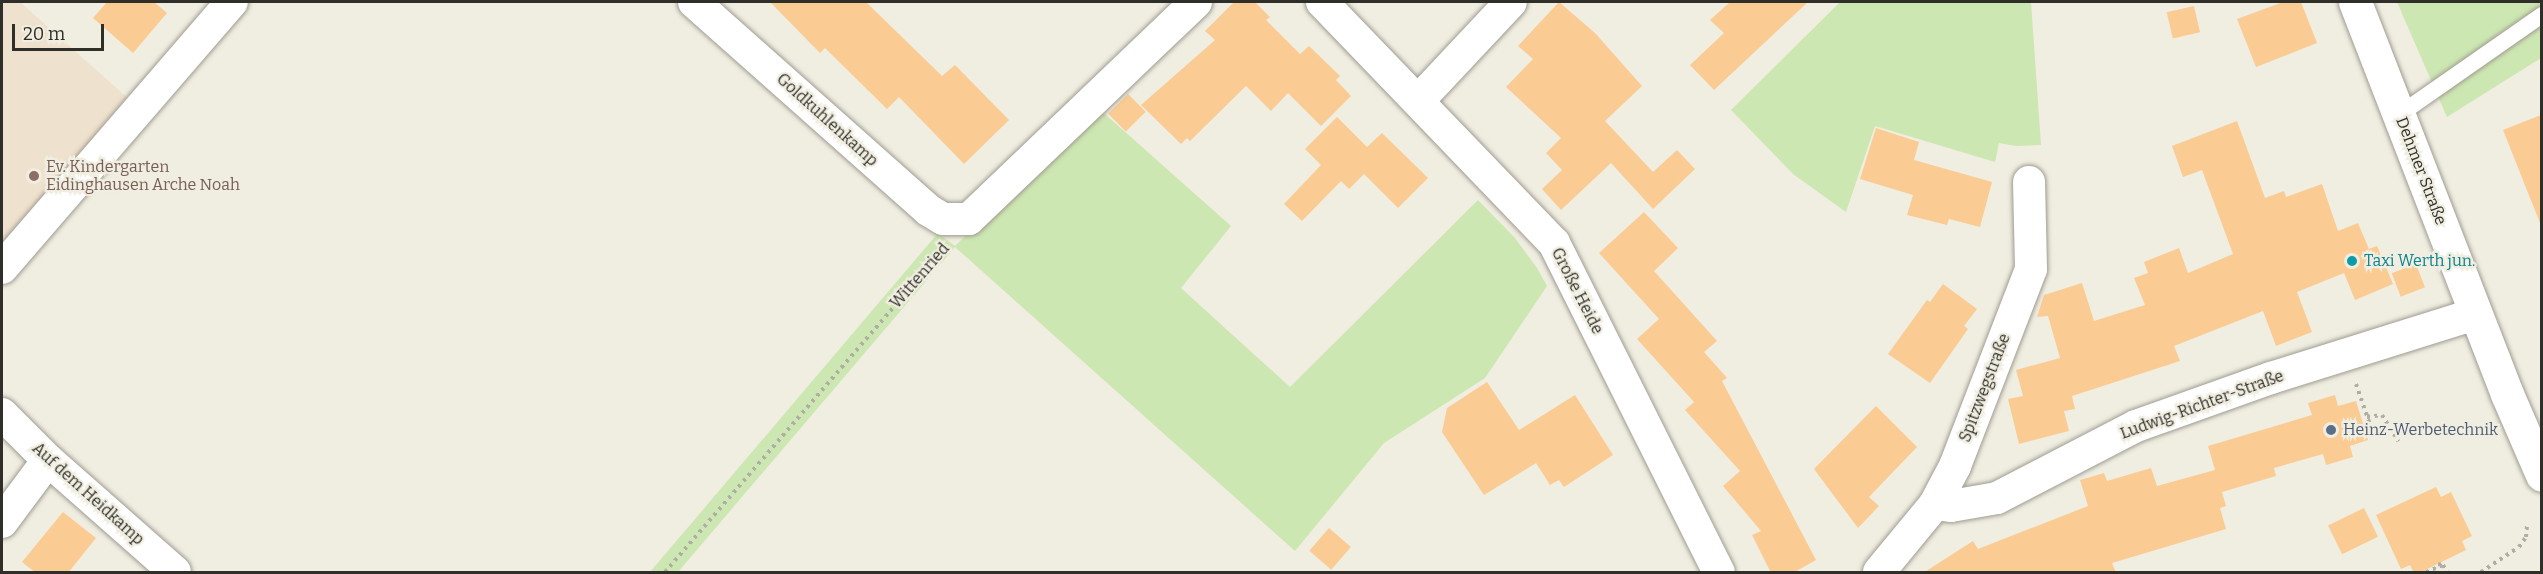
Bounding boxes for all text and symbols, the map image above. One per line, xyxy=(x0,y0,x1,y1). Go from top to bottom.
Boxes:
scale bar xyxy=(15,12,106,50)
text: 20 m xyxy=(23,23,65,45)
street label: Goldkuhlenkamp xyxy=(772,70,882,170)
street label: Dehmer Straße xyxy=(2392,114,2450,228)
place label: Ev. Kindergarten Eidinghausen Arche Noah xyxy=(46,157,240,195)
marker: Ev. Kindergarten Eidinghausen Arche Noah xyxy=(27,169,41,183)
street label: Wittenried xyxy=(886,239,954,313)
street label: Große Heide xyxy=(1547,245,1607,337)
place label: Taxi Werth jun. xyxy=(2364,251,2475,271)
marker: Taxi Werth jun. xyxy=(2345,254,2359,268)
street label: Spitzwegstraße xyxy=(1956,331,2014,445)
street label: Ludwig-Richter-Straße xyxy=(2118,366,2286,444)
place label: Heinz-Werbetechnik xyxy=(2343,420,2498,440)
marker: Heinz-Werbetechnik xyxy=(2324,423,2338,437)
street label: Auf dem Heidkamp xyxy=(28,439,148,549)

